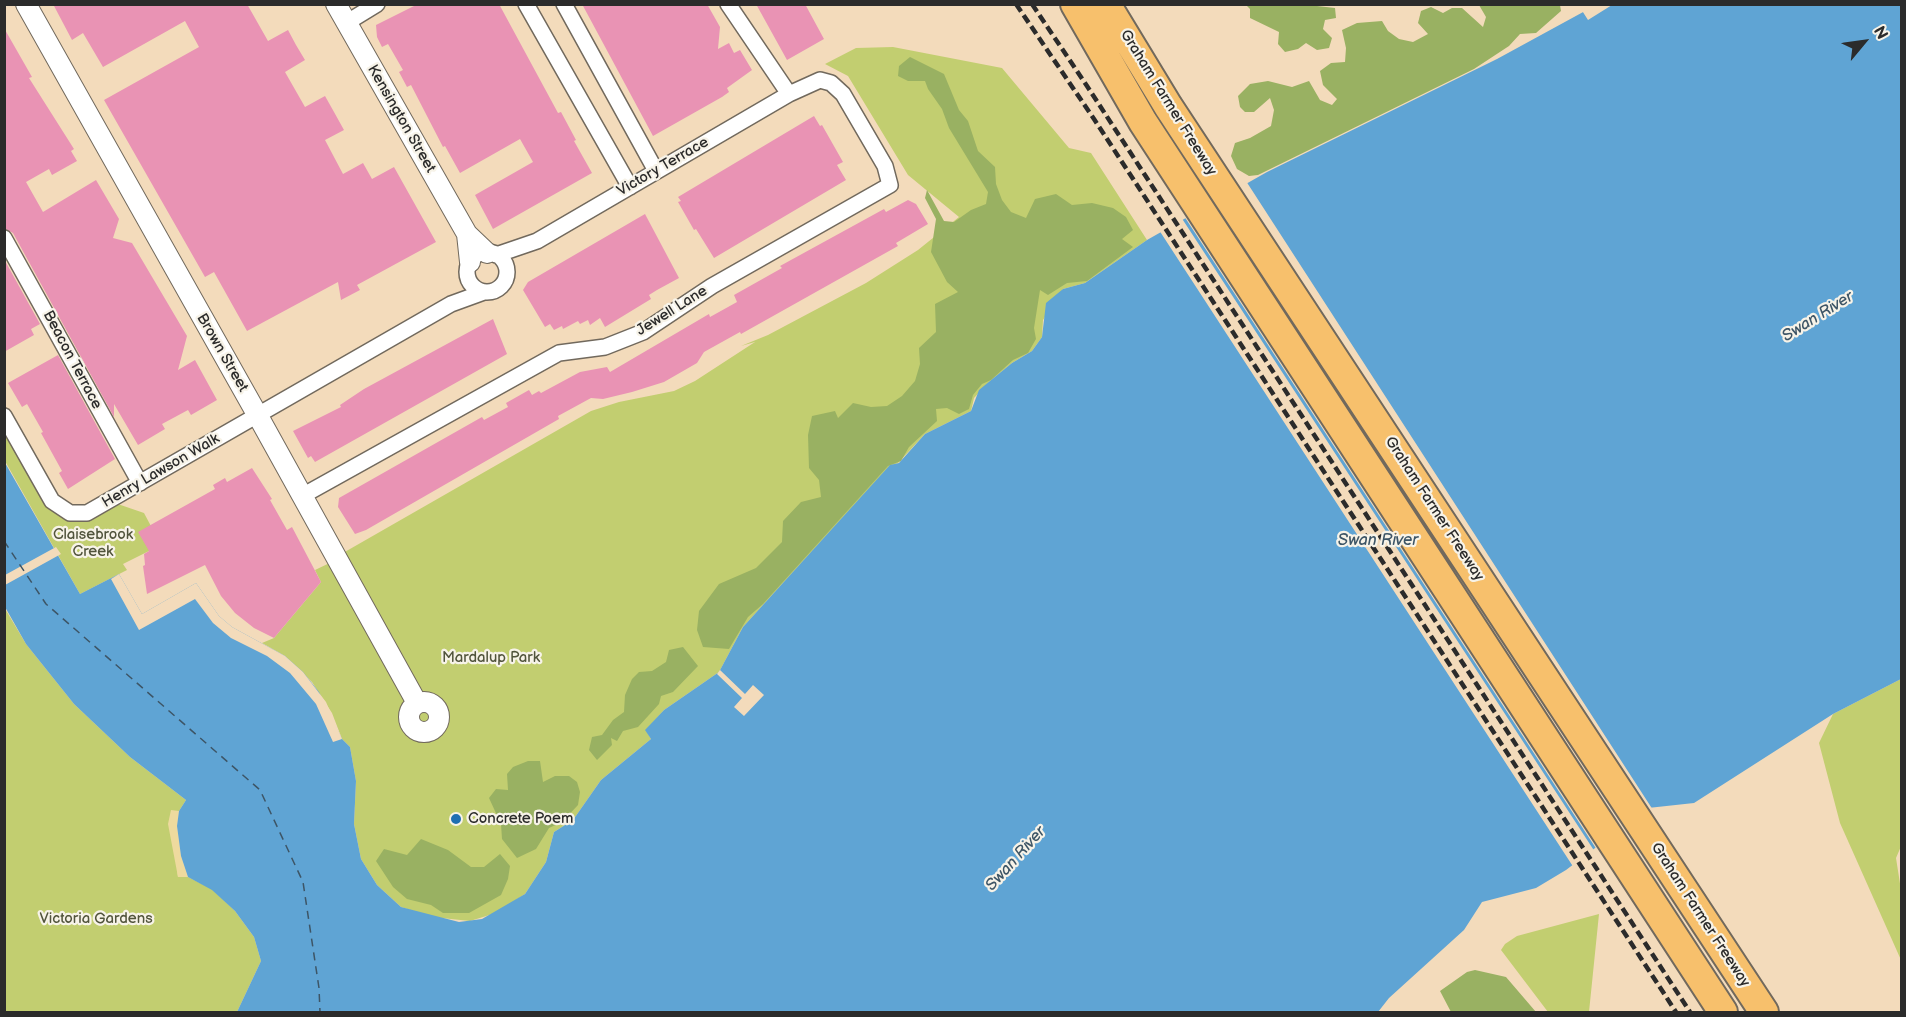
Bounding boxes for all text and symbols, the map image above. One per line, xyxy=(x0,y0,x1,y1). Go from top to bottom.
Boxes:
north arrow xyxy=(1834,12,1894,72)
text: N xyxy=(1869,23,1891,43)
street label: Graham Farmer Freeway xyxy=(1116,27,1220,179)
street label: Kensington Street xyxy=(363,62,439,176)
street label: Victory Terrace xyxy=(614,134,712,200)
street label: Jewell Lane xyxy=(633,282,711,340)
water label: Swan River xyxy=(1779,288,1857,346)
street label: Beacon Terrace xyxy=(38,308,106,412)
street label: Brown Street xyxy=(192,311,252,395)
street label: Henry Lawson Walk xyxy=(99,430,223,512)
street label: Graham Farmer Freeway xyxy=(1381,434,1487,584)
park label: Claisebrook Creek xyxy=(53,526,133,561)
water label: Swan River xyxy=(1338,531,1418,551)
park label: Mardalup Park xyxy=(442,649,540,667)
place label: Concrete Poem xyxy=(468,810,573,828)
marker: Concrete Poem xyxy=(449,812,463,826)
water label: Swan River xyxy=(982,823,1050,895)
street label: Graham Farmer Freeway xyxy=(1647,840,1753,990)
park label: Victoria Gardens xyxy=(39,910,153,928)

